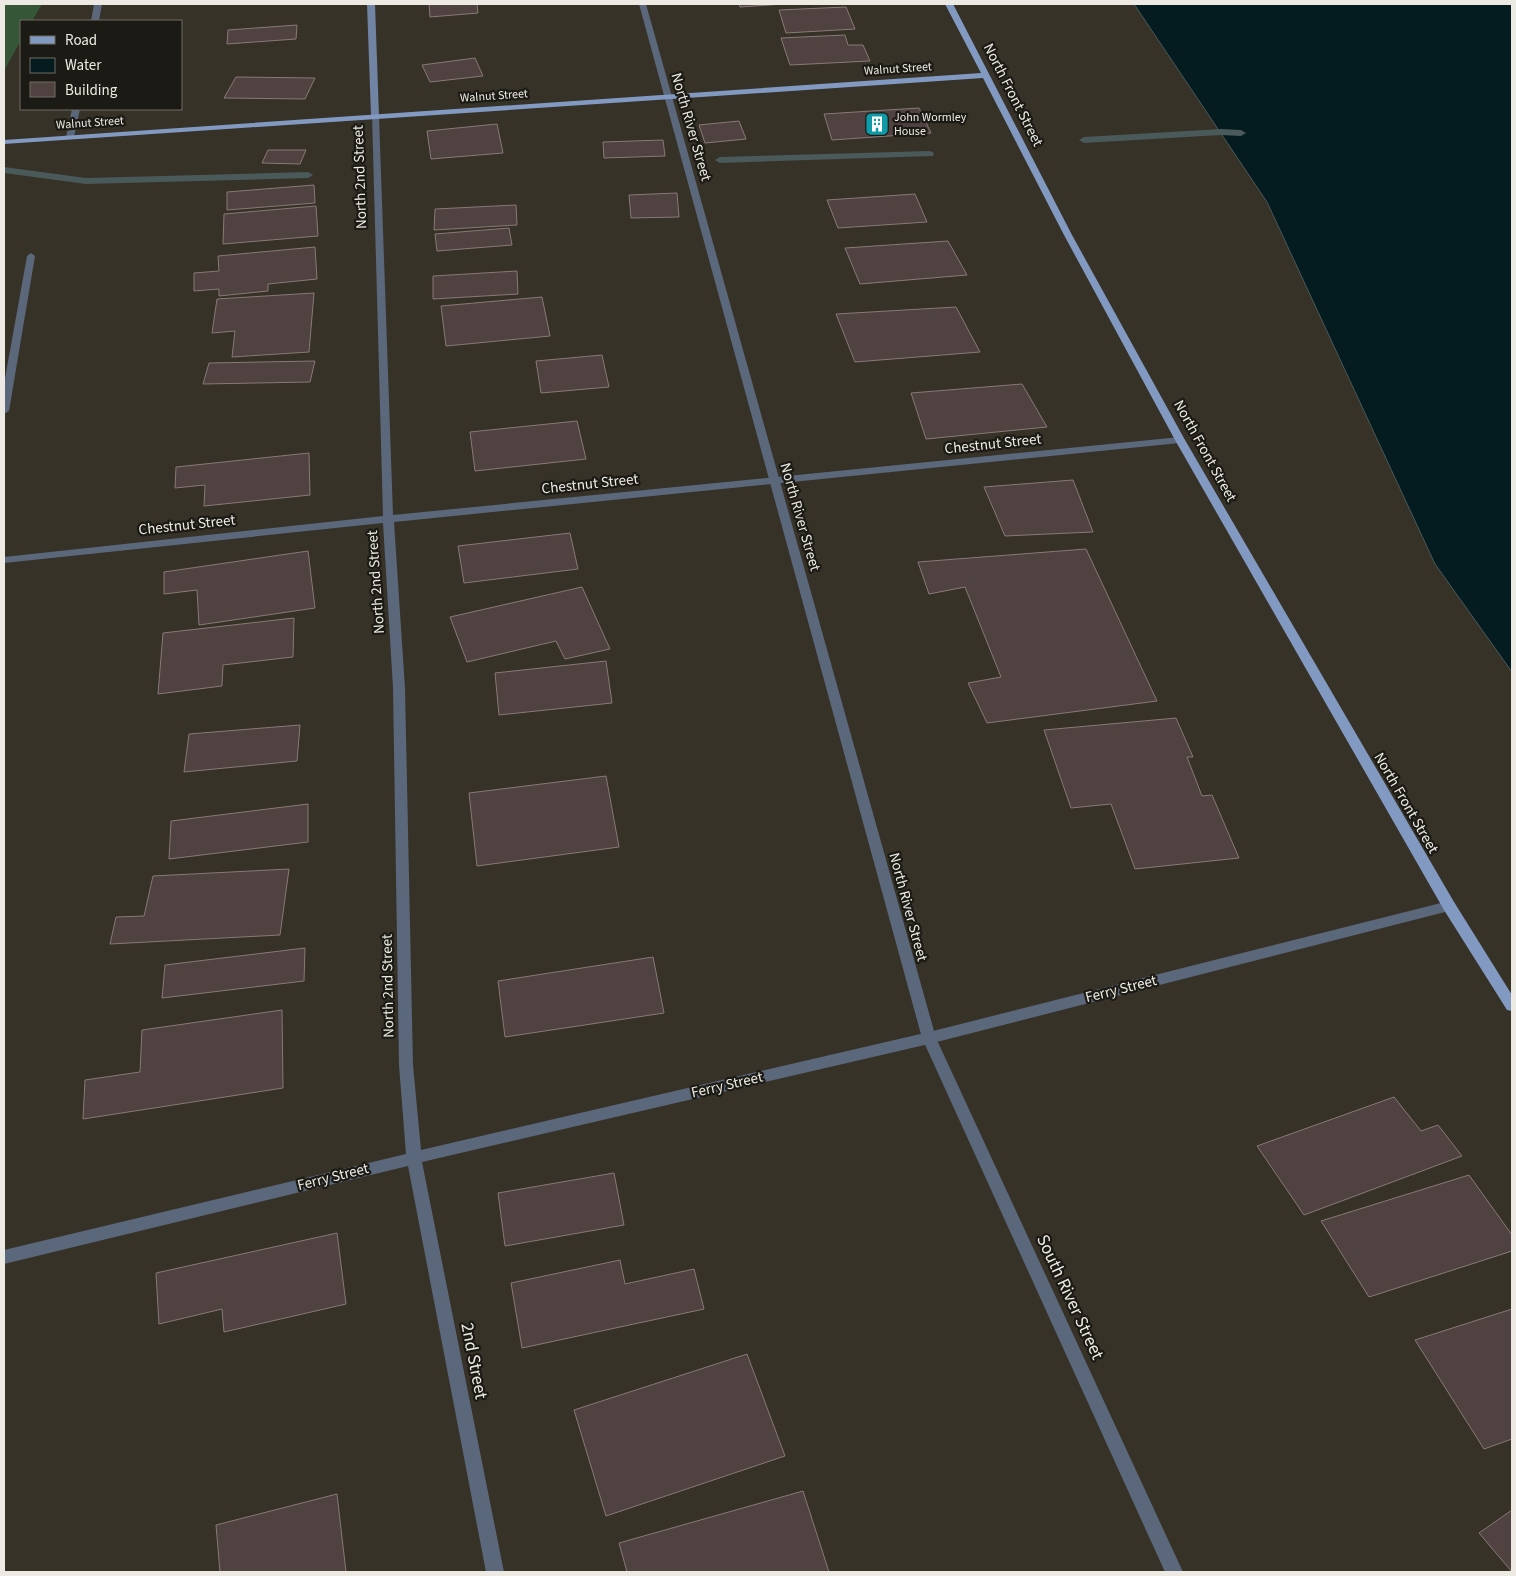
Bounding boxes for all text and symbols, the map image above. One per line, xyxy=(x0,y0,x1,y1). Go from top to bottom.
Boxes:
legend xyxy=(20,20,182,110)
text: Road xyxy=(65,30,97,51)
street label: North Front Street xyxy=(978,40,1048,150)
text: Water xyxy=(65,55,102,76)
street label: Walnut Street xyxy=(864,58,932,80)
street label: North River Street xyxy=(666,70,716,184)
text: Building xyxy=(65,80,118,101)
street label: Walnut Street xyxy=(460,85,528,107)
place label: John Wormley House xyxy=(894,109,967,140)
building icon: John Wormley House xyxy=(864,111,890,137)
street label: Walnut Street xyxy=(56,112,124,134)
street label: North 2nd Street xyxy=(348,125,372,229)
street label: North Front Street xyxy=(1168,396,1242,506)
street label: Chestnut Street xyxy=(944,428,1042,460)
street label: North River Street xyxy=(775,460,825,574)
street label: Chestnut Street xyxy=(541,468,639,500)
street label: Chestnut Street xyxy=(138,509,236,541)
street label: North 2nd Street xyxy=(362,529,390,635)
street label: North Front Street xyxy=(1369,749,1443,857)
street label: North River Street xyxy=(883,850,933,964)
street label: North 2nd Street xyxy=(377,934,399,1038)
street label: Ferry Street xyxy=(1083,970,1159,1008)
street label: Ferry Street xyxy=(689,1067,765,1103)
street label: Ferry Street xyxy=(295,1158,371,1196)
street label: South River Street xyxy=(1030,1230,1110,1364)
street label: 2nd Street xyxy=(454,1321,494,1401)

